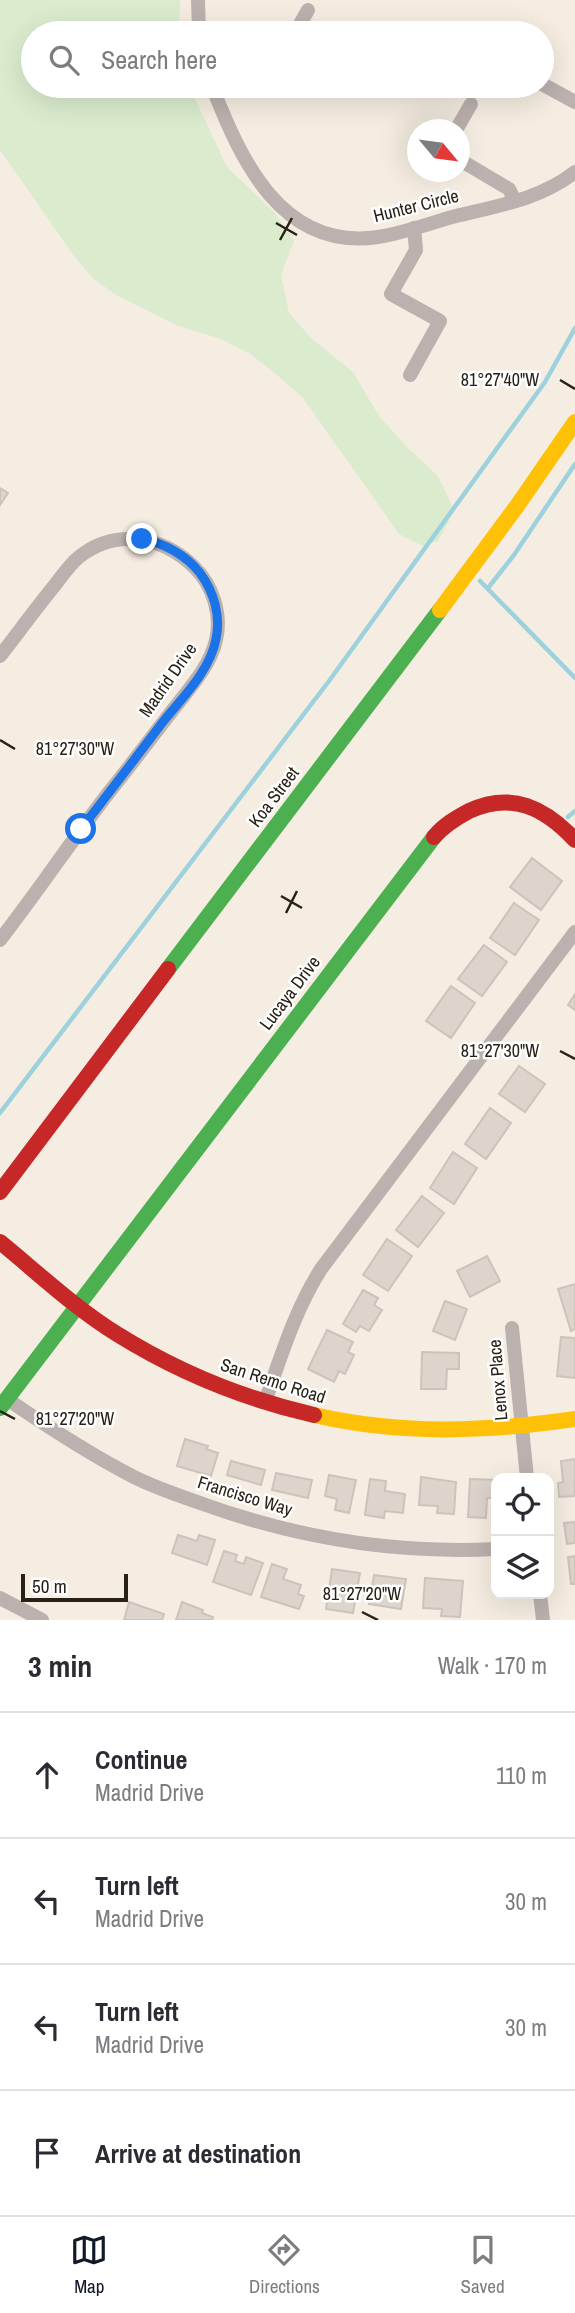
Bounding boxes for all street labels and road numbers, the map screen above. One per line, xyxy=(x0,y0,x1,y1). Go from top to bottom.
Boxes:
street label: Hunter Circle xyxy=(371,183,461,228)
street label: Madrid Drive xyxy=(133,638,202,722)
street label: Koa Street xyxy=(243,761,305,832)
street label: Lucaya Drive xyxy=(253,950,326,1035)
street label: Lenox Place xyxy=(482,1338,513,1422)
street label: San Remo Road xyxy=(217,1352,329,1409)
street label: Francisco Way xyxy=(195,1469,296,1522)

